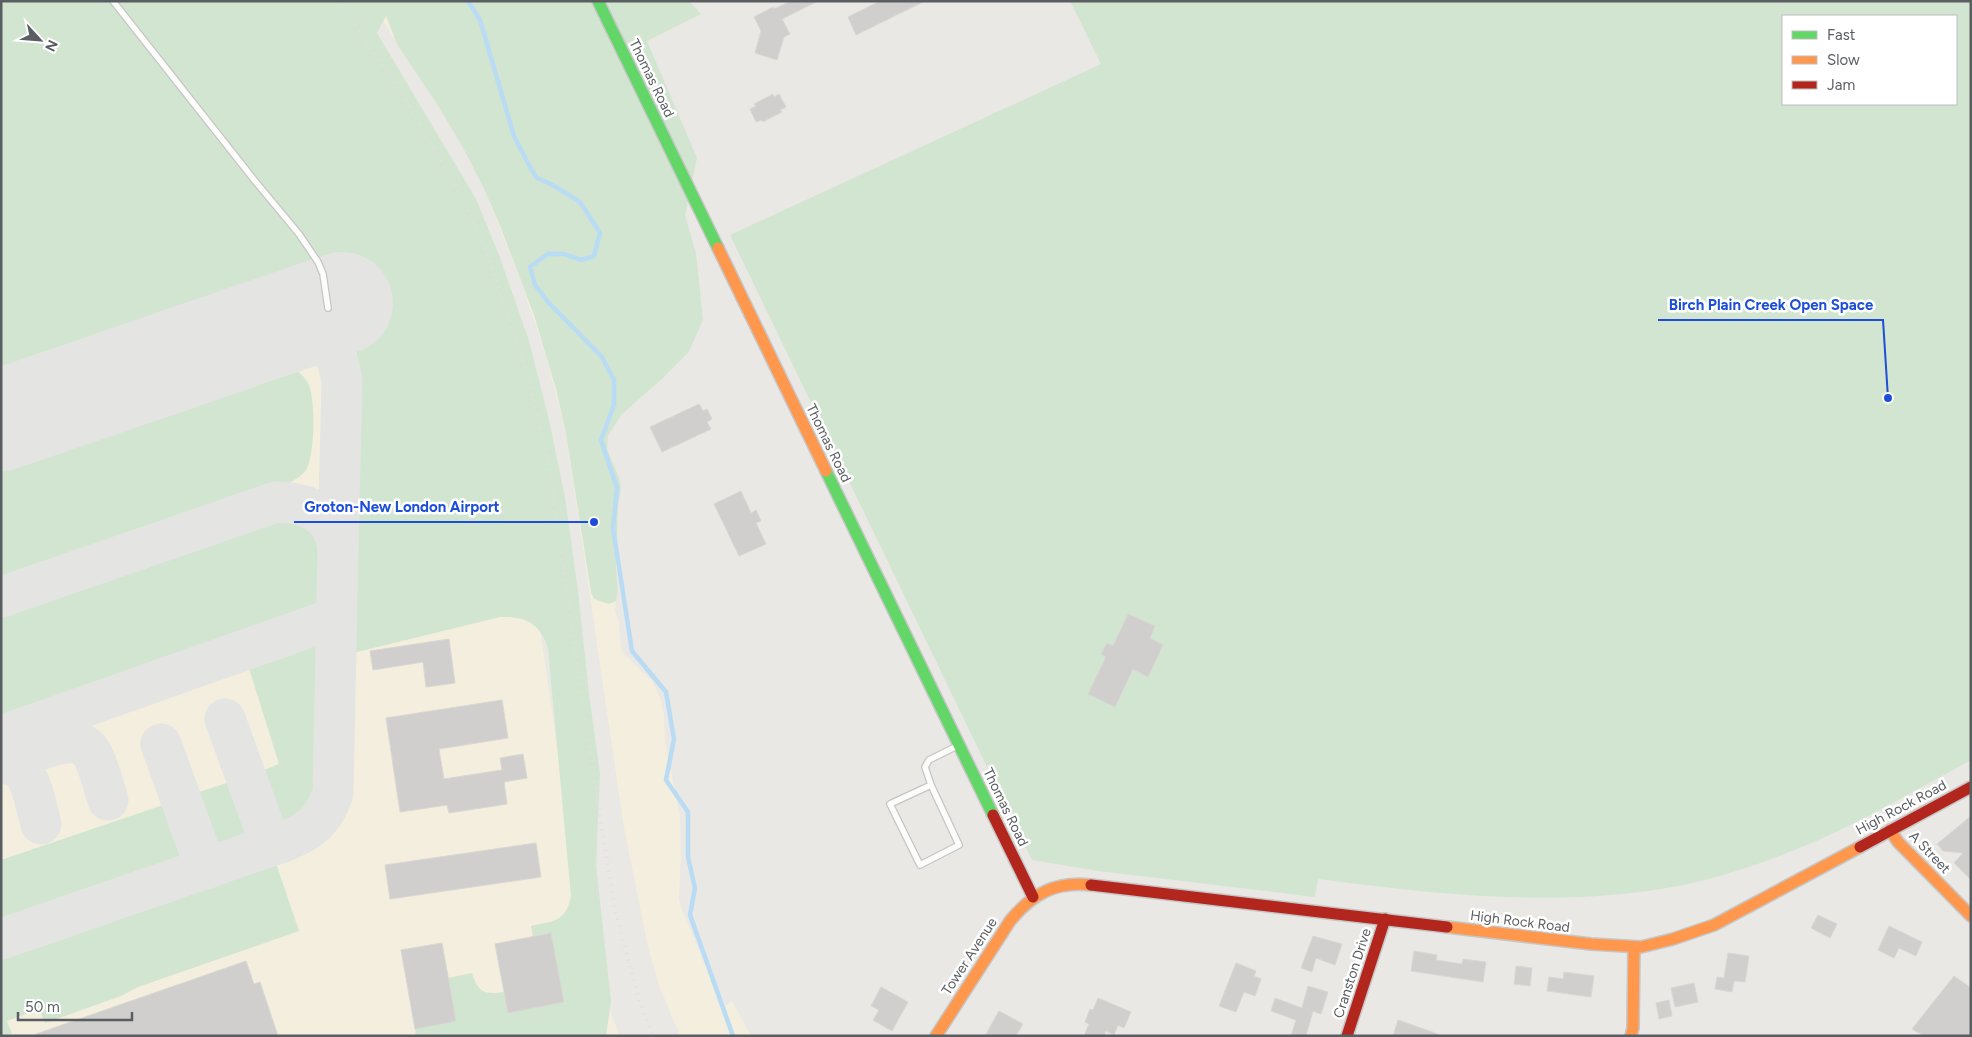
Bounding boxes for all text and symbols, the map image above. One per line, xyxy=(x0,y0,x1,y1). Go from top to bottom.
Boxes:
north arrow xyxy=(15,15,65,65)
legend xyxy=(1782,15,1957,105)
text: Fast xyxy=(1827,26,1856,44)
street label: Thomas Road xyxy=(625,36,678,120)
text: N xyxy=(41,37,61,54)
text: Slow xyxy=(1827,51,1860,69)
text: Jam xyxy=(1827,76,1855,94)
callout: Birch Plain Creek Open Space xyxy=(1658,290,1883,320)
text: Birch Plain Creek Open Space xyxy=(1669,296,1874,314)
street label: Thomas Road xyxy=(802,401,855,485)
callout: Groton-New London Airport xyxy=(294,492,509,522)
text: Groton-New London Airport xyxy=(304,498,500,516)
street label: Thomas Road xyxy=(979,765,1032,849)
street label: High Rock Road xyxy=(1853,776,1949,838)
street label: A Street xyxy=(1905,828,1954,877)
street label: High Rock Road xyxy=(1469,907,1571,936)
street label: Tower Avenue xyxy=(938,914,1001,998)
street label: Cranston Drive xyxy=(1330,926,1375,1020)
scale bar xyxy=(18,990,131,1022)
text: 50 m xyxy=(25,998,60,1016)

